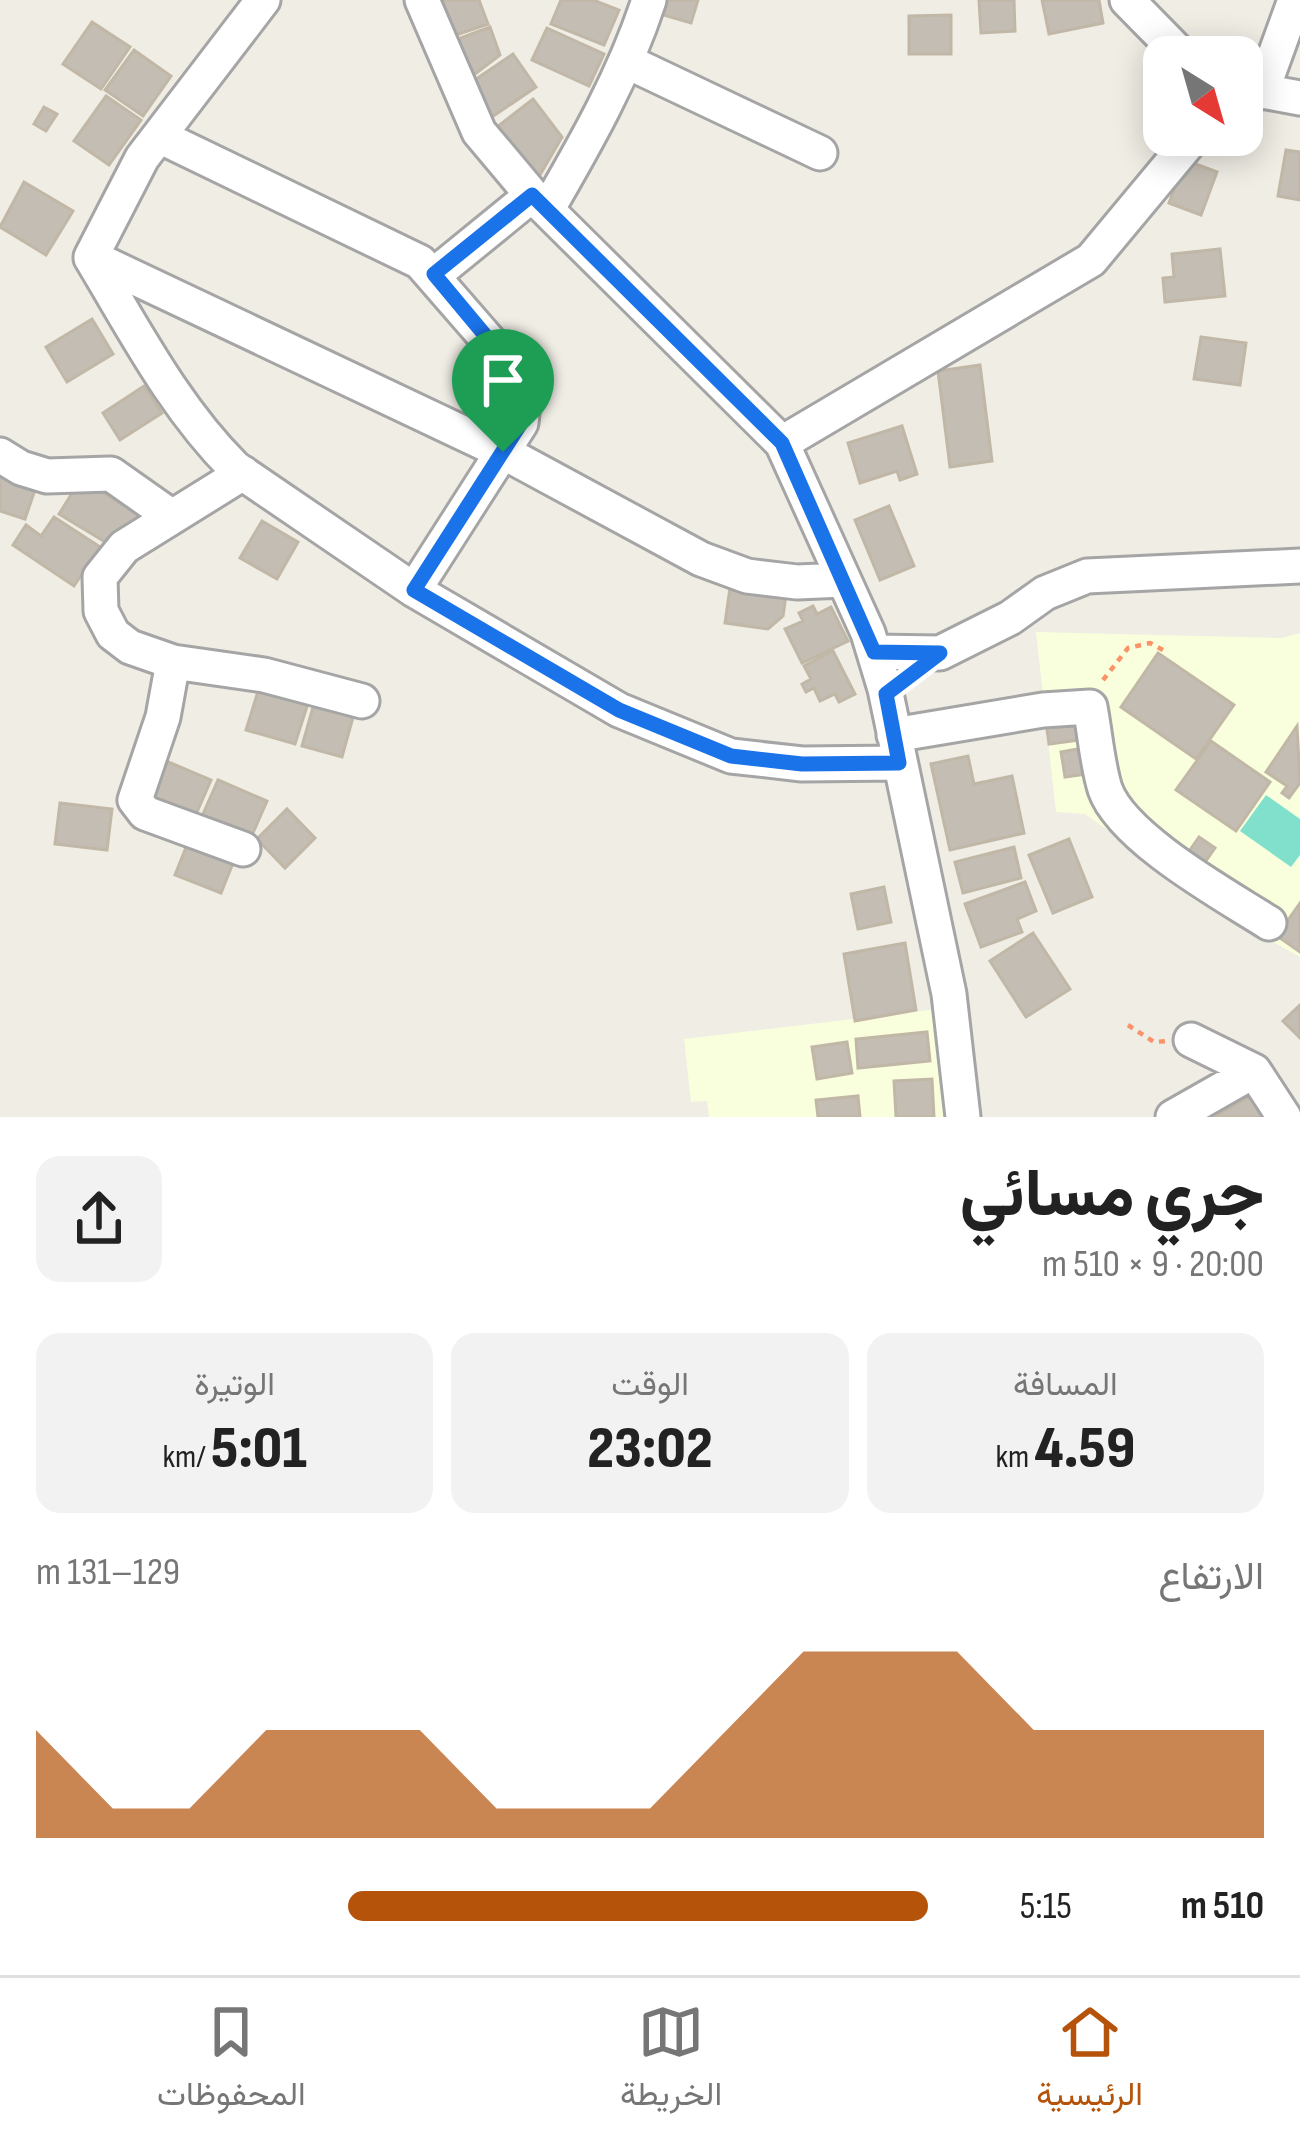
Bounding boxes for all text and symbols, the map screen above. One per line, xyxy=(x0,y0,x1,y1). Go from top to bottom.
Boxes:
north arrow xyxy=(1143,36,1263,156)
map controls xyxy=(1143,36,1263,156)
pin xyxy=(452,329,554,452)
icon: arrive xyxy=(470,347,536,413)
button: share xyxy=(36,1156,162,1282)
text: جري مسائي xyxy=(960,1156,1264,1235)
text: 20:00 · 9 × 510 m xyxy=(1042,1241,1264,1288)
text: الوتيرة xyxy=(194,1365,275,1405)
text: الوقت xyxy=(611,1365,689,1405)
text: المسافة xyxy=(1013,1365,1118,1405)
text: 5:01 xyxy=(211,1413,307,1485)
text: 23:02 xyxy=(587,1413,713,1485)
text: 4.59 xyxy=(1035,1413,1135,1485)
text: /km xyxy=(162,1437,211,1477)
text: km xyxy=(995,1437,1035,1477)
text: 129–131 m xyxy=(36,1549,180,1596)
text: الارتفاع xyxy=(1158,1554,1264,1601)
text: 5:15 xyxy=(1020,1883,1072,1930)
text: 510 m xyxy=(1181,1883,1264,1930)
tab: المحفوظات xyxy=(157,1999,306,2123)
tab: الخريطة xyxy=(620,1999,722,2123)
tab: الرئيسية xyxy=(1036,1999,1143,2123)

